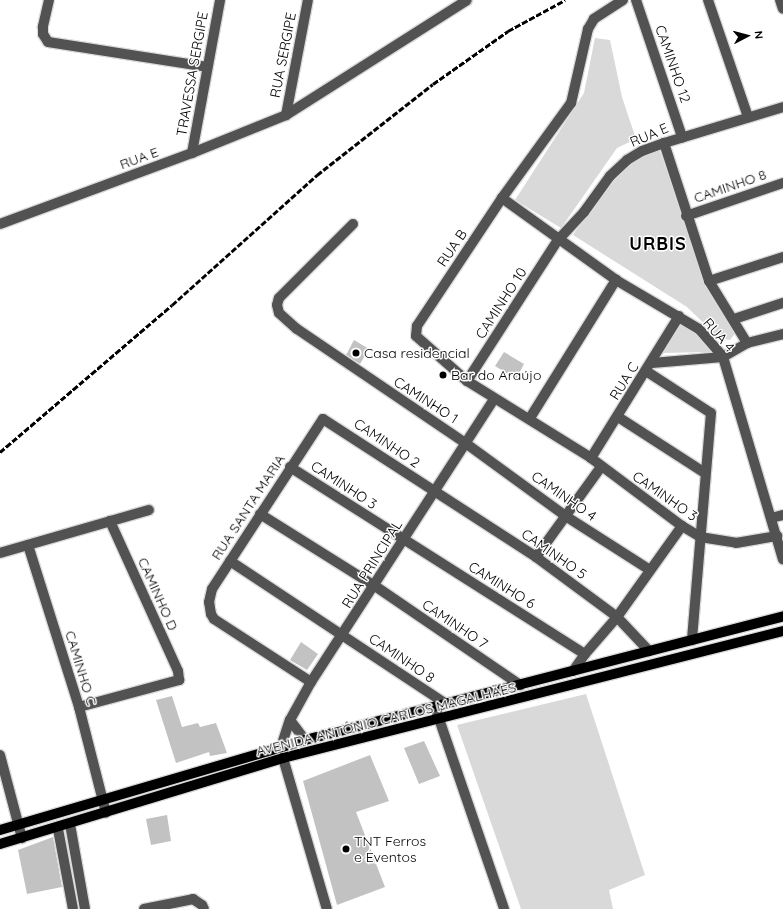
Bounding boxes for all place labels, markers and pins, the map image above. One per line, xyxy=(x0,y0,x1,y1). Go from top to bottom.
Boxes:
place label: Casa residencial xyxy=(364,345,470,361)
marker: Casa residencial xyxy=(351,348,361,358)
place label: Bar do Araújo xyxy=(451,367,541,383)
marker: Bar do Araújo xyxy=(438,370,448,380)
place label: TNT Ferros e Eventos xyxy=(354,833,426,866)
marker: TNT Ferros e Eventos xyxy=(341,844,351,854)

